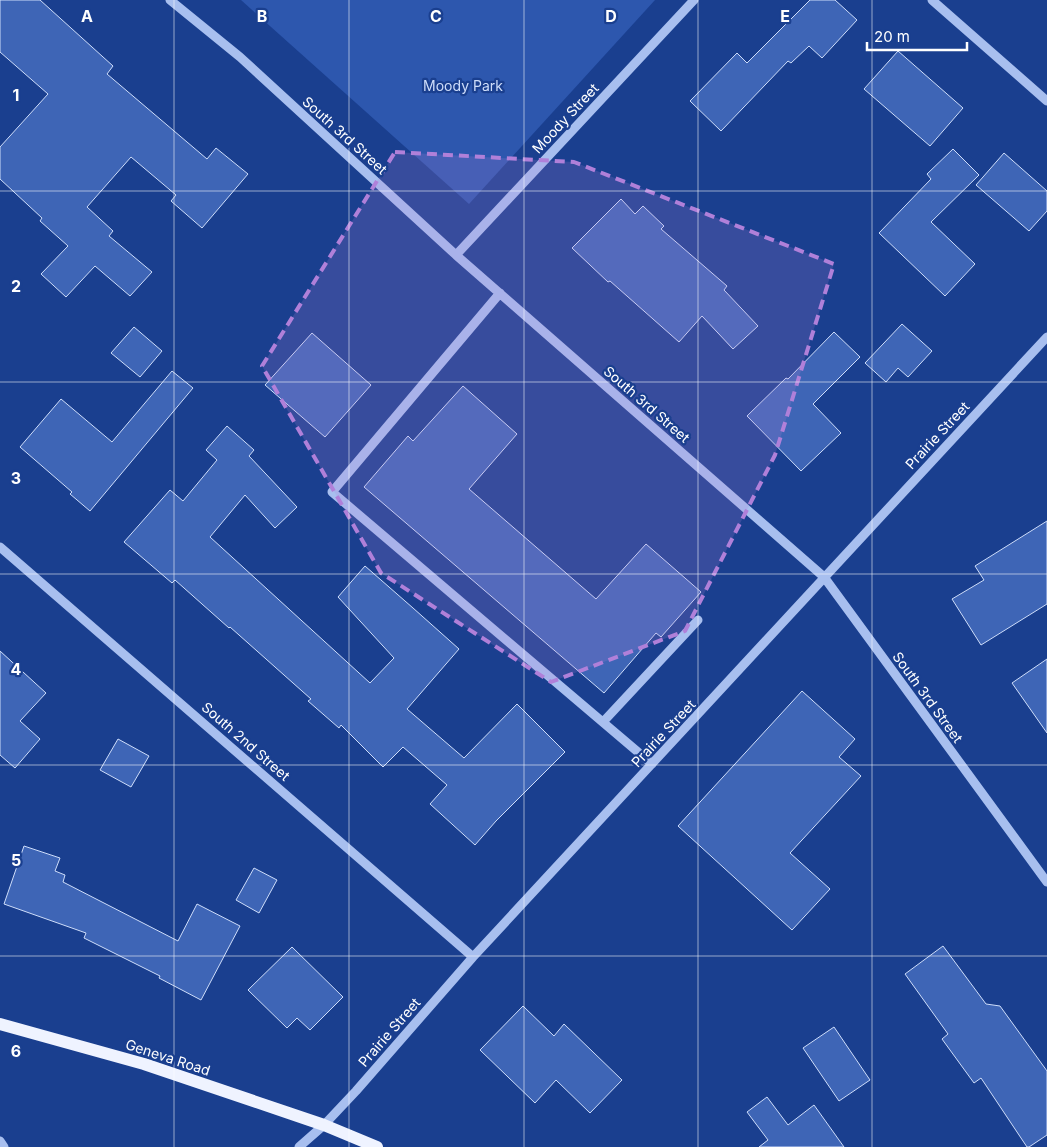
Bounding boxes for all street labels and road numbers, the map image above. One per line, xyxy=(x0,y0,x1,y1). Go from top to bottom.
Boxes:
street label: Moody Street xyxy=(528,79,602,156)
street label: South 3rd Street xyxy=(299,92,391,178)
street label: South 3rd Street xyxy=(601,362,694,446)
street label: Prairie Street xyxy=(901,397,973,472)
street label: South 3rd Street xyxy=(889,648,967,746)
street label: Prairie Street xyxy=(627,695,699,770)
street label: South 2nd Street xyxy=(198,698,294,784)
street label: Prairie Street xyxy=(354,994,424,1070)
street label: Geneva Road xyxy=(123,1035,213,1079)

